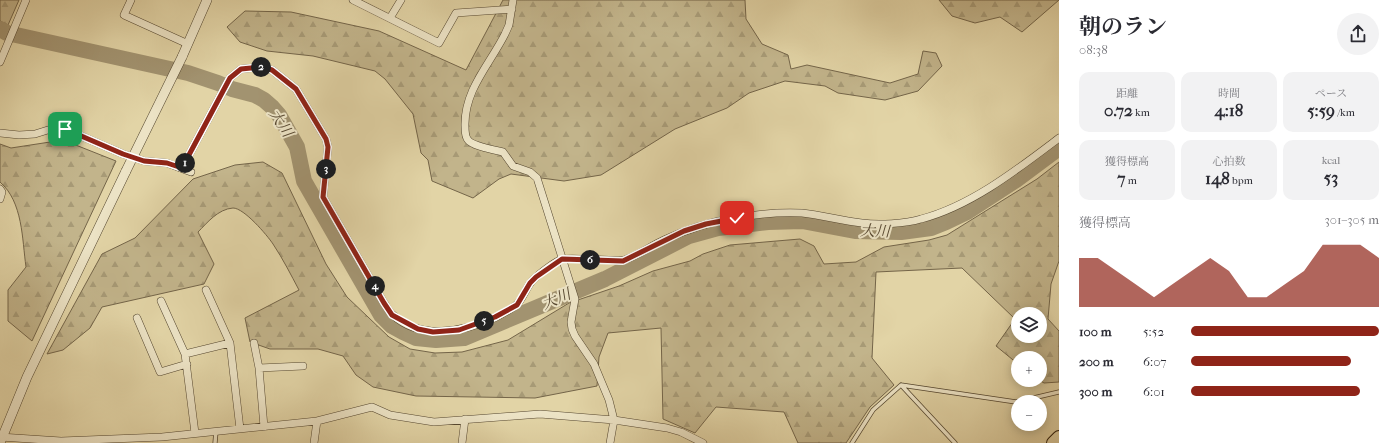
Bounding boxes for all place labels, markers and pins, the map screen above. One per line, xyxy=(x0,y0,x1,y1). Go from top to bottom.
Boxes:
pin: 2 xyxy=(251,57,271,77)
pin xyxy=(48,112,82,146)
pin: 1 xyxy=(175,153,195,173)
pin: 3 xyxy=(316,159,336,179)
pin xyxy=(720,201,754,235)
pin: 6 xyxy=(580,250,600,270)
pin: 4 xyxy=(365,276,385,296)
pin: 5 xyxy=(474,311,494,331)

